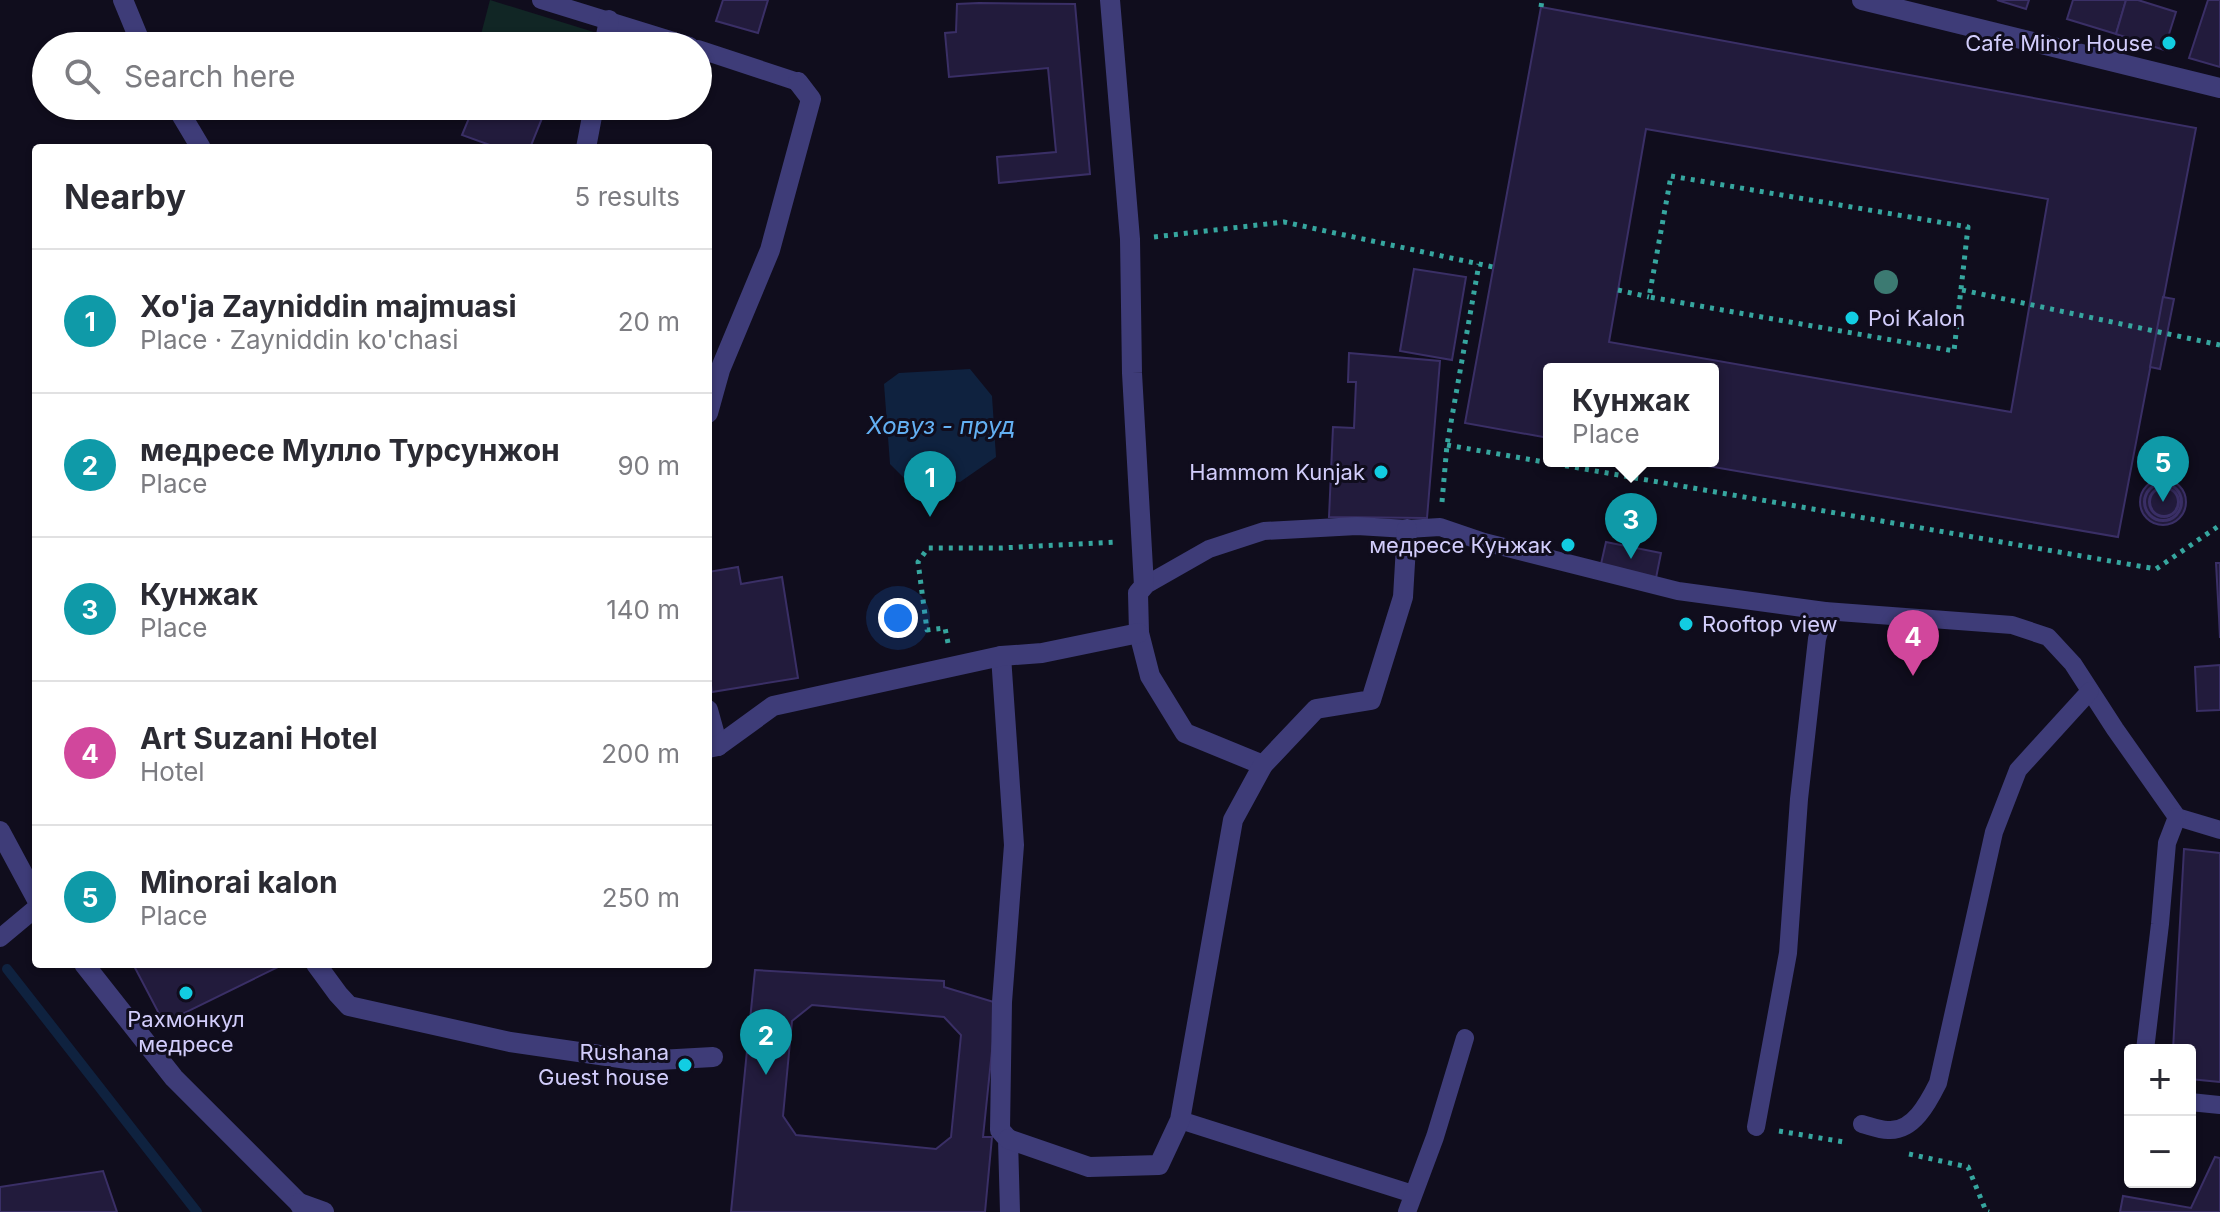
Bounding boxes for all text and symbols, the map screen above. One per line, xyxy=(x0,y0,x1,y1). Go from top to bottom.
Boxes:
place label: Cafe Minor House xyxy=(1965,30,2153,56)
search box xyxy=(32,32,712,120)
marker: Cafe Minor House xyxy=(2160,34,2178,52)
icon: search xyxy=(60,54,104,98)
text: Search here xyxy=(124,58,296,94)
text: Nearby xyxy=(64,176,186,217)
text: 5 results xyxy=(575,181,680,212)
text: Xo'ja Zayniddin majmuasi xyxy=(140,288,517,324)
place label: Poi Kalon xyxy=(1868,305,1965,331)
text: 1 xyxy=(84,306,96,337)
text: 20 m xyxy=(618,306,680,337)
marker: Poi Kalon xyxy=(1843,309,1861,327)
text: Place · Zayniddin ko'chasi xyxy=(140,324,458,355)
popup xyxy=(1543,363,1719,467)
text: Кунжак xyxy=(1572,382,1690,418)
water label: Ховуз - пруд xyxy=(866,411,1015,440)
text: Place xyxy=(1572,418,1640,449)
text: медресе Мулло Турсунжон xyxy=(140,432,560,468)
pin: 5 xyxy=(2137,436,2189,502)
text: 2 xyxy=(82,450,98,481)
text: 90 m xyxy=(617,450,680,481)
pin: 1 xyxy=(904,451,956,517)
place label: Hammom Kunjak xyxy=(1189,459,1365,485)
marker: Hammom Kunjak xyxy=(1372,463,1390,481)
text: Place xyxy=(140,468,208,499)
pin: 3 xyxy=(1605,493,1657,559)
place label: медресе Кунжак xyxy=(1369,532,1552,558)
marker: медресе Кунжак xyxy=(1559,536,1577,554)
text: Кунжак xyxy=(140,576,258,612)
text: 3 xyxy=(82,594,98,625)
text: 140 m xyxy=(606,594,680,625)
your location xyxy=(878,598,918,638)
pin: 4 xyxy=(1887,610,1939,676)
place label: Rooftop view xyxy=(1702,611,1838,637)
text: Place xyxy=(140,612,208,643)
marker: Rooftop view xyxy=(1677,615,1695,633)
text: Art Suzani Hotel xyxy=(140,720,378,756)
text: 4 xyxy=(81,738,99,769)
text: 200 m xyxy=(601,738,680,769)
text: Hotel xyxy=(140,756,205,787)
text: Minorai kalon xyxy=(140,864,338,900)
text: 5 xyxy=(82,882,98,913)
text: 250 m xyxy=(602,882,680,913)
text: Place xyxy=(140,900,208,931)
marker: Рахмонкул медресе xyxy=(177,984,195,1002)
place label: Рахмонкул медресе xyxy=(127,1006,245,1057)
pin: 2 xyxy=(740,1009,792,1075)
place label: Rushana Guest house xyxy=(538,1039,669,1090)
map controls xyxy=(2124,1044,2196,1188)
button: + xyxy=(2124,1044,2196,1116)
marker: Rushana Guest house xyxy=(676,1056,694,1074)
button: − xyxy=(2124,1116,2196,1188)

